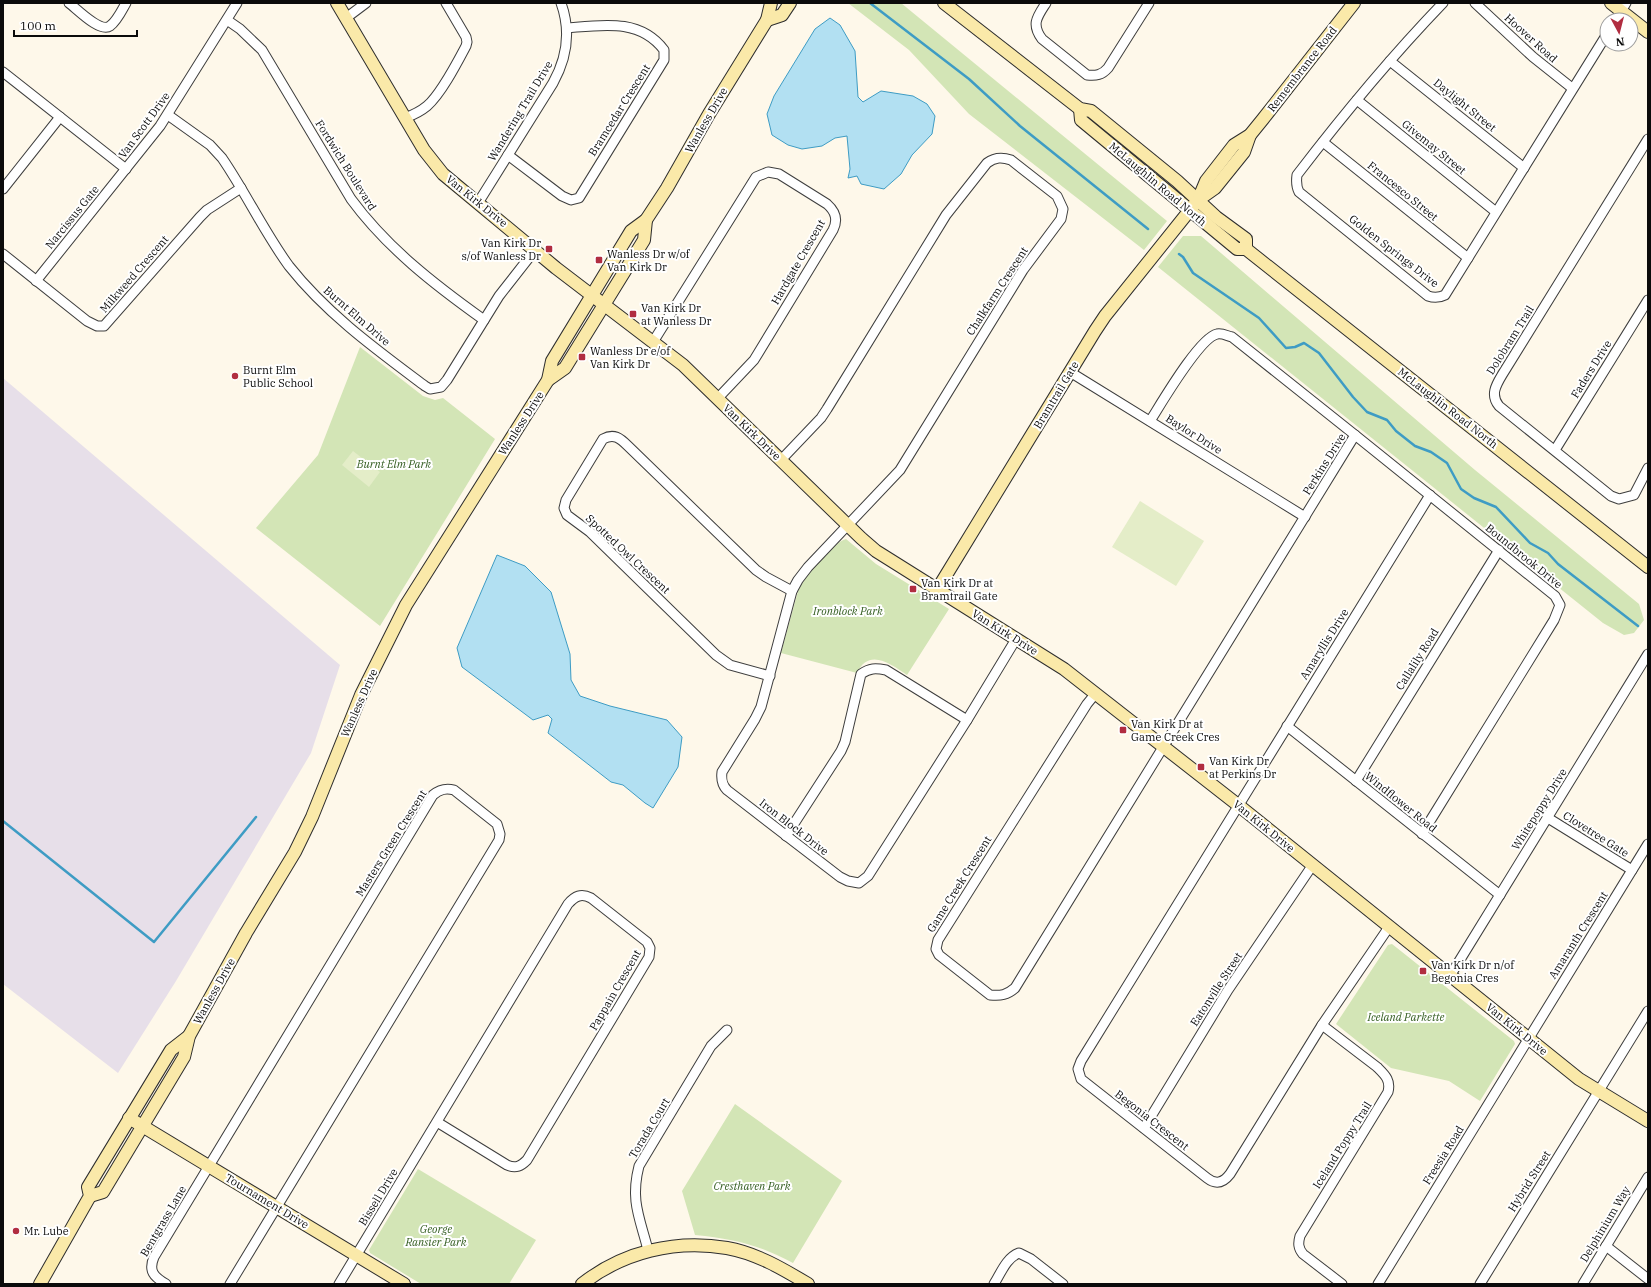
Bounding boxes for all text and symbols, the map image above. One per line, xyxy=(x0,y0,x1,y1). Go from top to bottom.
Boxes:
street label: Hoover Road xyxy=(1502,11,1561,66)
scale bar xyxy=(14,12,137,38)
north arrow xyxy=(1599,12,1639,52)
text: 100 m xyxy=(20,18,56,33)
street label: Remembrance Road xyxy=(1264,23,1340,115)
text: N xyxy=(1615,34,1625,49)
street label: Wandering Trail Drive xyxy=(485,58,556,164)
street label: Bramcedar Crescent xyxy=(585,61,653,159)
street label: Daylight Street xyxy=(1431,75,1499,135)
street label: Wanless Drive xyxy=(682,85,730,155)
street label: Van Scott Drive xyxy=(115,89,173,161)
street label: Fordwich Boulevard xyxy=(312,117,380,213)
street label: Givemay Street xyxy=(1399,117,1469,177)
street label: McLaughlin Road North xyxy=(1106,139,1210,229)
street label: Francesco Street xyxy=(1365,158,1441,224)
street label: Van Kirk Drive xyxy=(443,172,511,230)
street label: Narcissus Gate xyxy=(42,182,102,252)
street label: Golden Springs Drive xyxy=(1346,212,1442,290)
street label: Hardgate Crescent xyxy=(768,217,828,307)
street label: Milkweed Crescent xyxy=(97,232,171,316)
place label: Van Kirk Dr s/of Wanless Dr xyxy=(462,236,541,263)
marker: Van Kirk Dr s/of Wanless Dr xyxy=(544,244,554,254)
street label: Chalkfarm Crescent xyxy=(963,244,1031,338)
place label: Wanless Dr w/of Van Kirk Dr xyxy=(607,247,691,274)
marker: Wanless Dr w/of Van Kirk Dr xyxy=(594,255,604,265)
street label: Burnt Elm Drive xyxy=(321,283,393,349)
place label: Van Kirk Dr at Wanless Dr xyxy=(641,301,712,328)
street label: Dolobram Trail xyxy=(1483,303,1537,377)
marker: Van Kirk Dr at Wanless Dr xyxy=(628,309,638,319)
street label: Faders Drive xyxy=(1568,337,1614,401)
place label: Wanless Dr e/of Van Kirk Dr xyxy=(590,344,671,371)
marker: Wanless Dr e/of Van Kirk Dr xyxy=(577,352,587,362)
street label: Bramtrail Gate xyxy=(1030,359,1082,431)
place label: Burnt Elm Public School xyxy=(243,363,313,390)
street label: McLaughlin Road North xyxy=(1395,365,1501,451)
marker: Burnt Elm Public School xyxy=(230,371,240,381)
street label: Wanless Drive xyxy=(495,388,547,458)
street label: Van Kirk Drive xyxy=(720,401,784,463)
street label: Baylor Drive xyxy=(1163,411,1225,457)
street label: Perkins Drive xyxy=(1300,431,1349,497)
park label: Burnt Elm Park xyxy=(356,457,431,471)
street label: Spotted Owl Crescent xyxy=(583,511,673,597)
street label: Boundbrook Drive xyxy=(1483,521,1565,591)
place label: Van Kirk Dr at Bramtrail Gate xyxy=(921,576,998,603)
marker: Van Kirk Dr at Bramtrail Gate xyxy=(908,584,918,594)
park label: Ironblock Park xyxy=(812,604,883,618)
street label: Van Kirk Drive xyxy=(969,606,1041,658)
street label: Amaryllis Drive xyxy=(1297,606,1351,682)
street label: Callalily Road xyxy=(1392,625,1442,693)
street label: Wanless Drive xyxy=(338,667,380,739)
place label: Van Kirk Dr at Game Creek Cres xyxy=(1131,717,1220,744)
marker: Van Kirk Dr at Game Creek Cres xyxy=(1118,725,1128,735)
place label: Van Kirk Dr at Perkins Dr xyxy=(1209,754,1276,781)
marker: Van Kirk Dr at Perkins Dr xyxy=(1196,762,1206,772)
street label: Whitepoppy Drive xyxy=(1508,766,1570,852)
street label: Windflower Road xyxy=(1362,769,1440,836)
street label: Masters Green Crescent xyxy=(352,787,430,899)
street label: Iron Block Drive xyxy=(757,796,831,858)
street label: Van Kirk Drive xyxy=(1230,797,1298,855)
street label: Clovetree Gate xyxy=(1560,808,1632,860)
street label: Game Creek Crescent xyxy=(924,833,994,935)
street label: Amaranth Crescent xyxy=(1545,888,1611,981)
street label: Pappain Crescent xyxy=(586,947,644,1033)
street label: Eatonville Street xyxy=(1187,949,1245,1029)
street label: Wanless Drive xyxy=(190,956,238,1026)
place label: Van Kirk Dr n/of Begonia Cres xyxy=(1431,958,1515,985)
marker: Van Kirk Dr n/of Begonia Cres xyxy=(1418,966,1428,976)
street label: Van Kirk Drive xyxy=(1483,1000,1551,1058)
park label: Iceland Parkette xyxy=(1367,1010,1445,1024)
street label: Begonia Crescent xyxy=(1112,1087,1192,1153)
street label: Torada Court xyxy=(626,1095,673,1161)
street label: Iceland Poppy Trail xyxy=(1310,1099,1374,1191)
street label: Freesia Road xyxy=(1419,1123,1467,1187)
street label: Hybrid Street xyxy=(1505,1148,1553,1214)
street label: Bissell Drive xyxy=(355,1166,401,1228)
street label: Tournament Drive xyxy=(223,1170,311,1232)
park label: Cresthaven Park xyxy=(713,1179,791,1193)
street label: Bentgrass Lane xyxy=(137,1183,189,1259)
street label: Delphinium Way xyxy=(1577,1183,1633,1265)
park label: George Ransier Park xyxy=(404,1222,467,1249)
place label: Mr. Lube xyxy=(24,1224,69,1238)
marker: Mr. Lube xyxy=(11,1226,21,1236)

